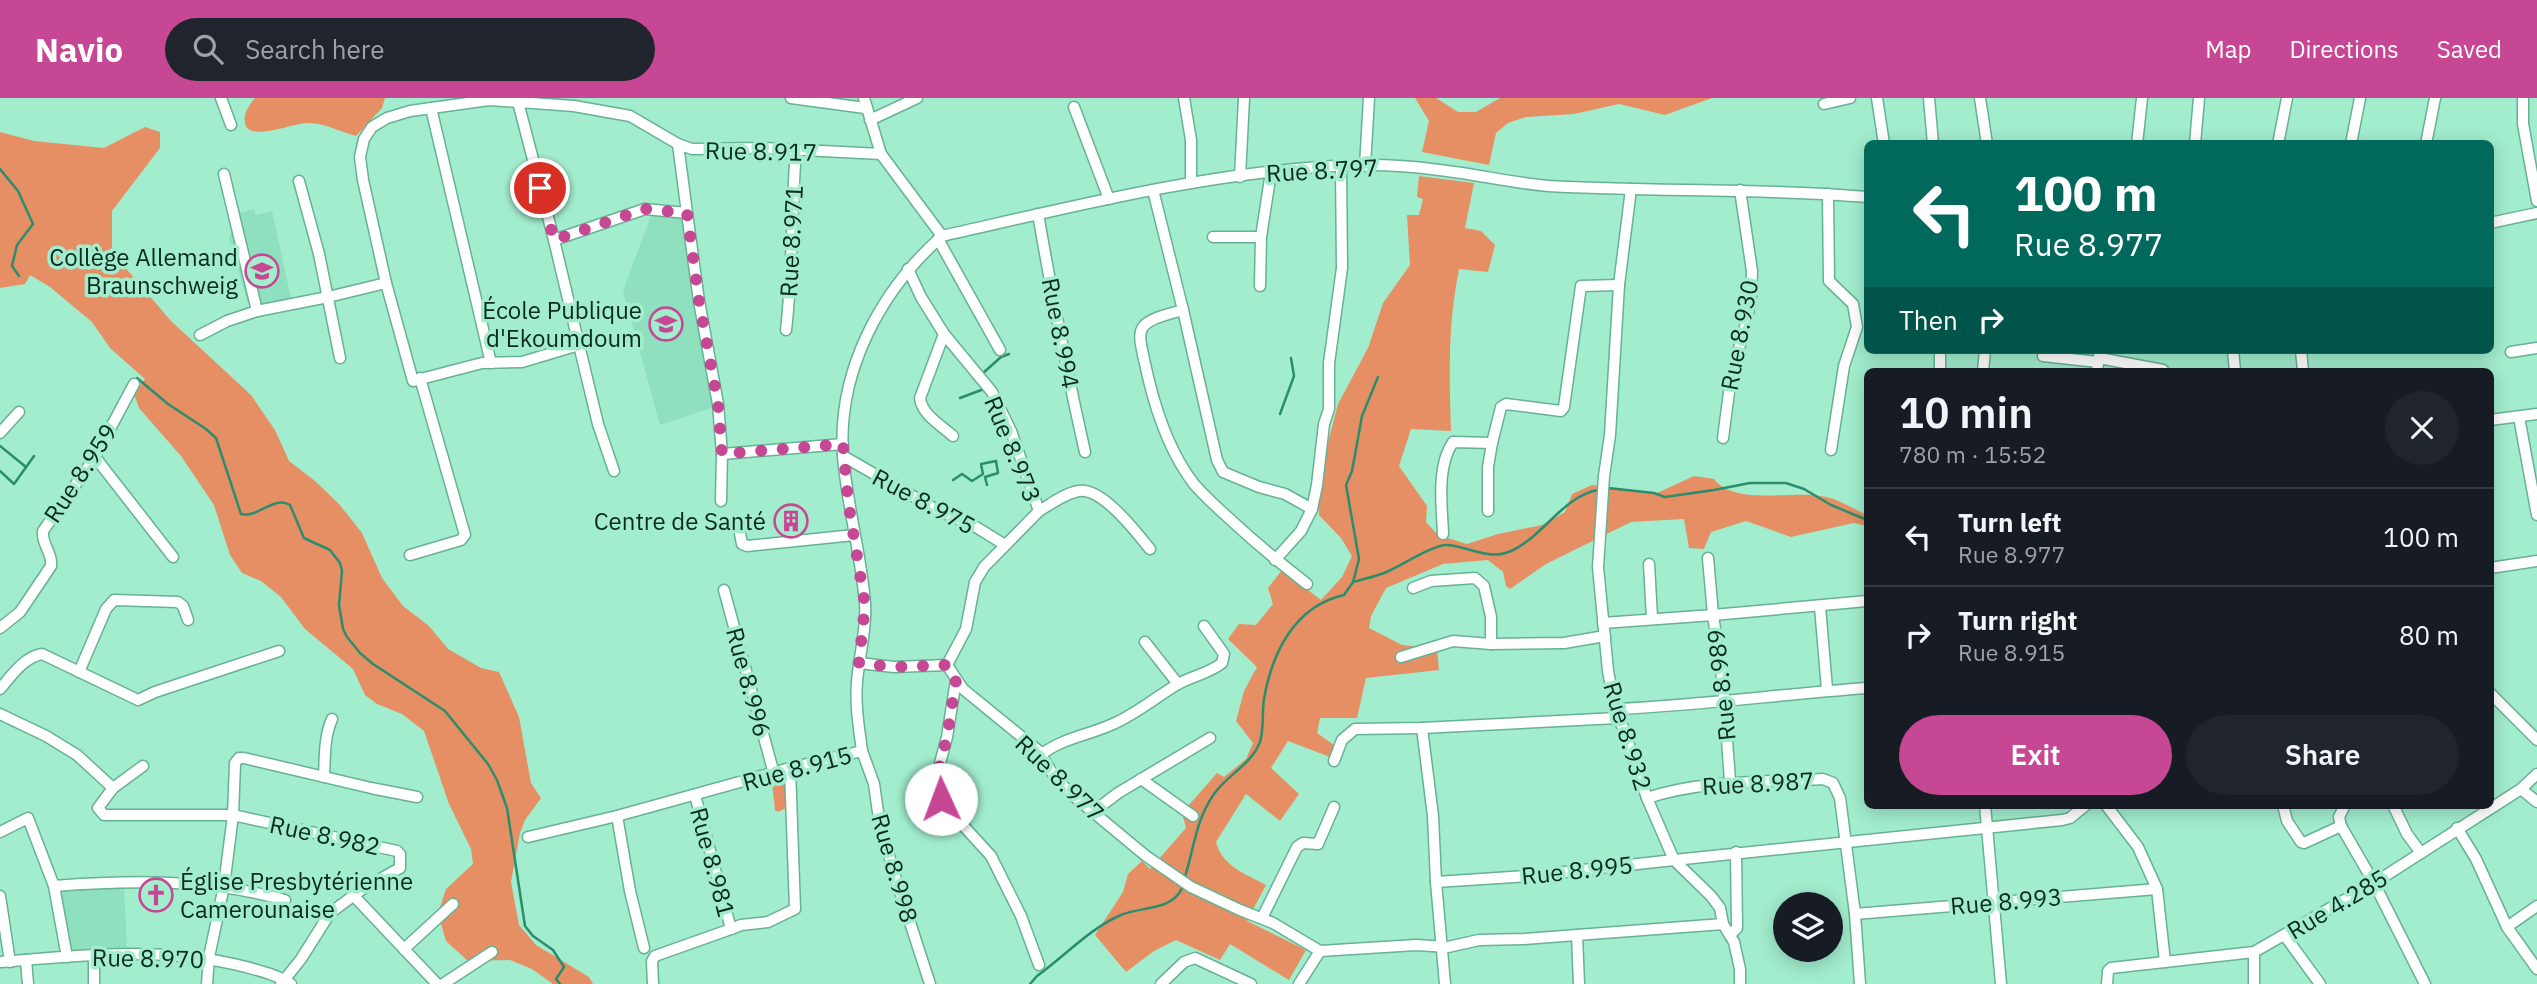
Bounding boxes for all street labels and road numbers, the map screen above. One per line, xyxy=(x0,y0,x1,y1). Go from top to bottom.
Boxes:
street label: Rue 8.917 xyxy=(705,134,817,168)
street label: Rue 8.797 xyxy=(1265,151,1379,189)
street label: Rue 8.971 xyxy=(772,184,810,298)
street label: Rue 8.994 xyxy=(1035,275,1087,391)
street label: Rue 8.930 xyxy=(1713,277,1765,393)
street label: Rue 8.973 xyxy=(977,391,1049,507)
street label: Rue 8.959 xyxy=(36,417,124,529)
street label: Rue 8.975 xyxy=(867,461,981,541)
street label: Rue 8.996 xyxy=(719,624,779,740)
street label: Rue 8.989 xyxy=(1699,628,1743,742)
street label: Rue 8.932 xyxy=(1596,678,1660,794)
street label: Rue 8.977 xyxy=(1009,728,1111,828)
street label: Rue 8.915 xyxy=(739,738,855,798)
street label: Rue 8.987 xyxy=(1701,764,1815,802)
street label: Rue 8.981 xyxy=(683,804,743,920)
street label: Rue 8.982 xyxy=(267,808,383,862)
street label: Rue 8.998 xyxy=(864,810,926,926)
street label: Rue 8.995 xyxy=(1520,848,1634,892)
street label: Rue 4.285 xyxy=(2281,861,2393,947)
street label: Rue 8.993 xyxy=(1949,880,2063,922)
street label: Rue 8.970 xyxy=(92,941,204,975)

